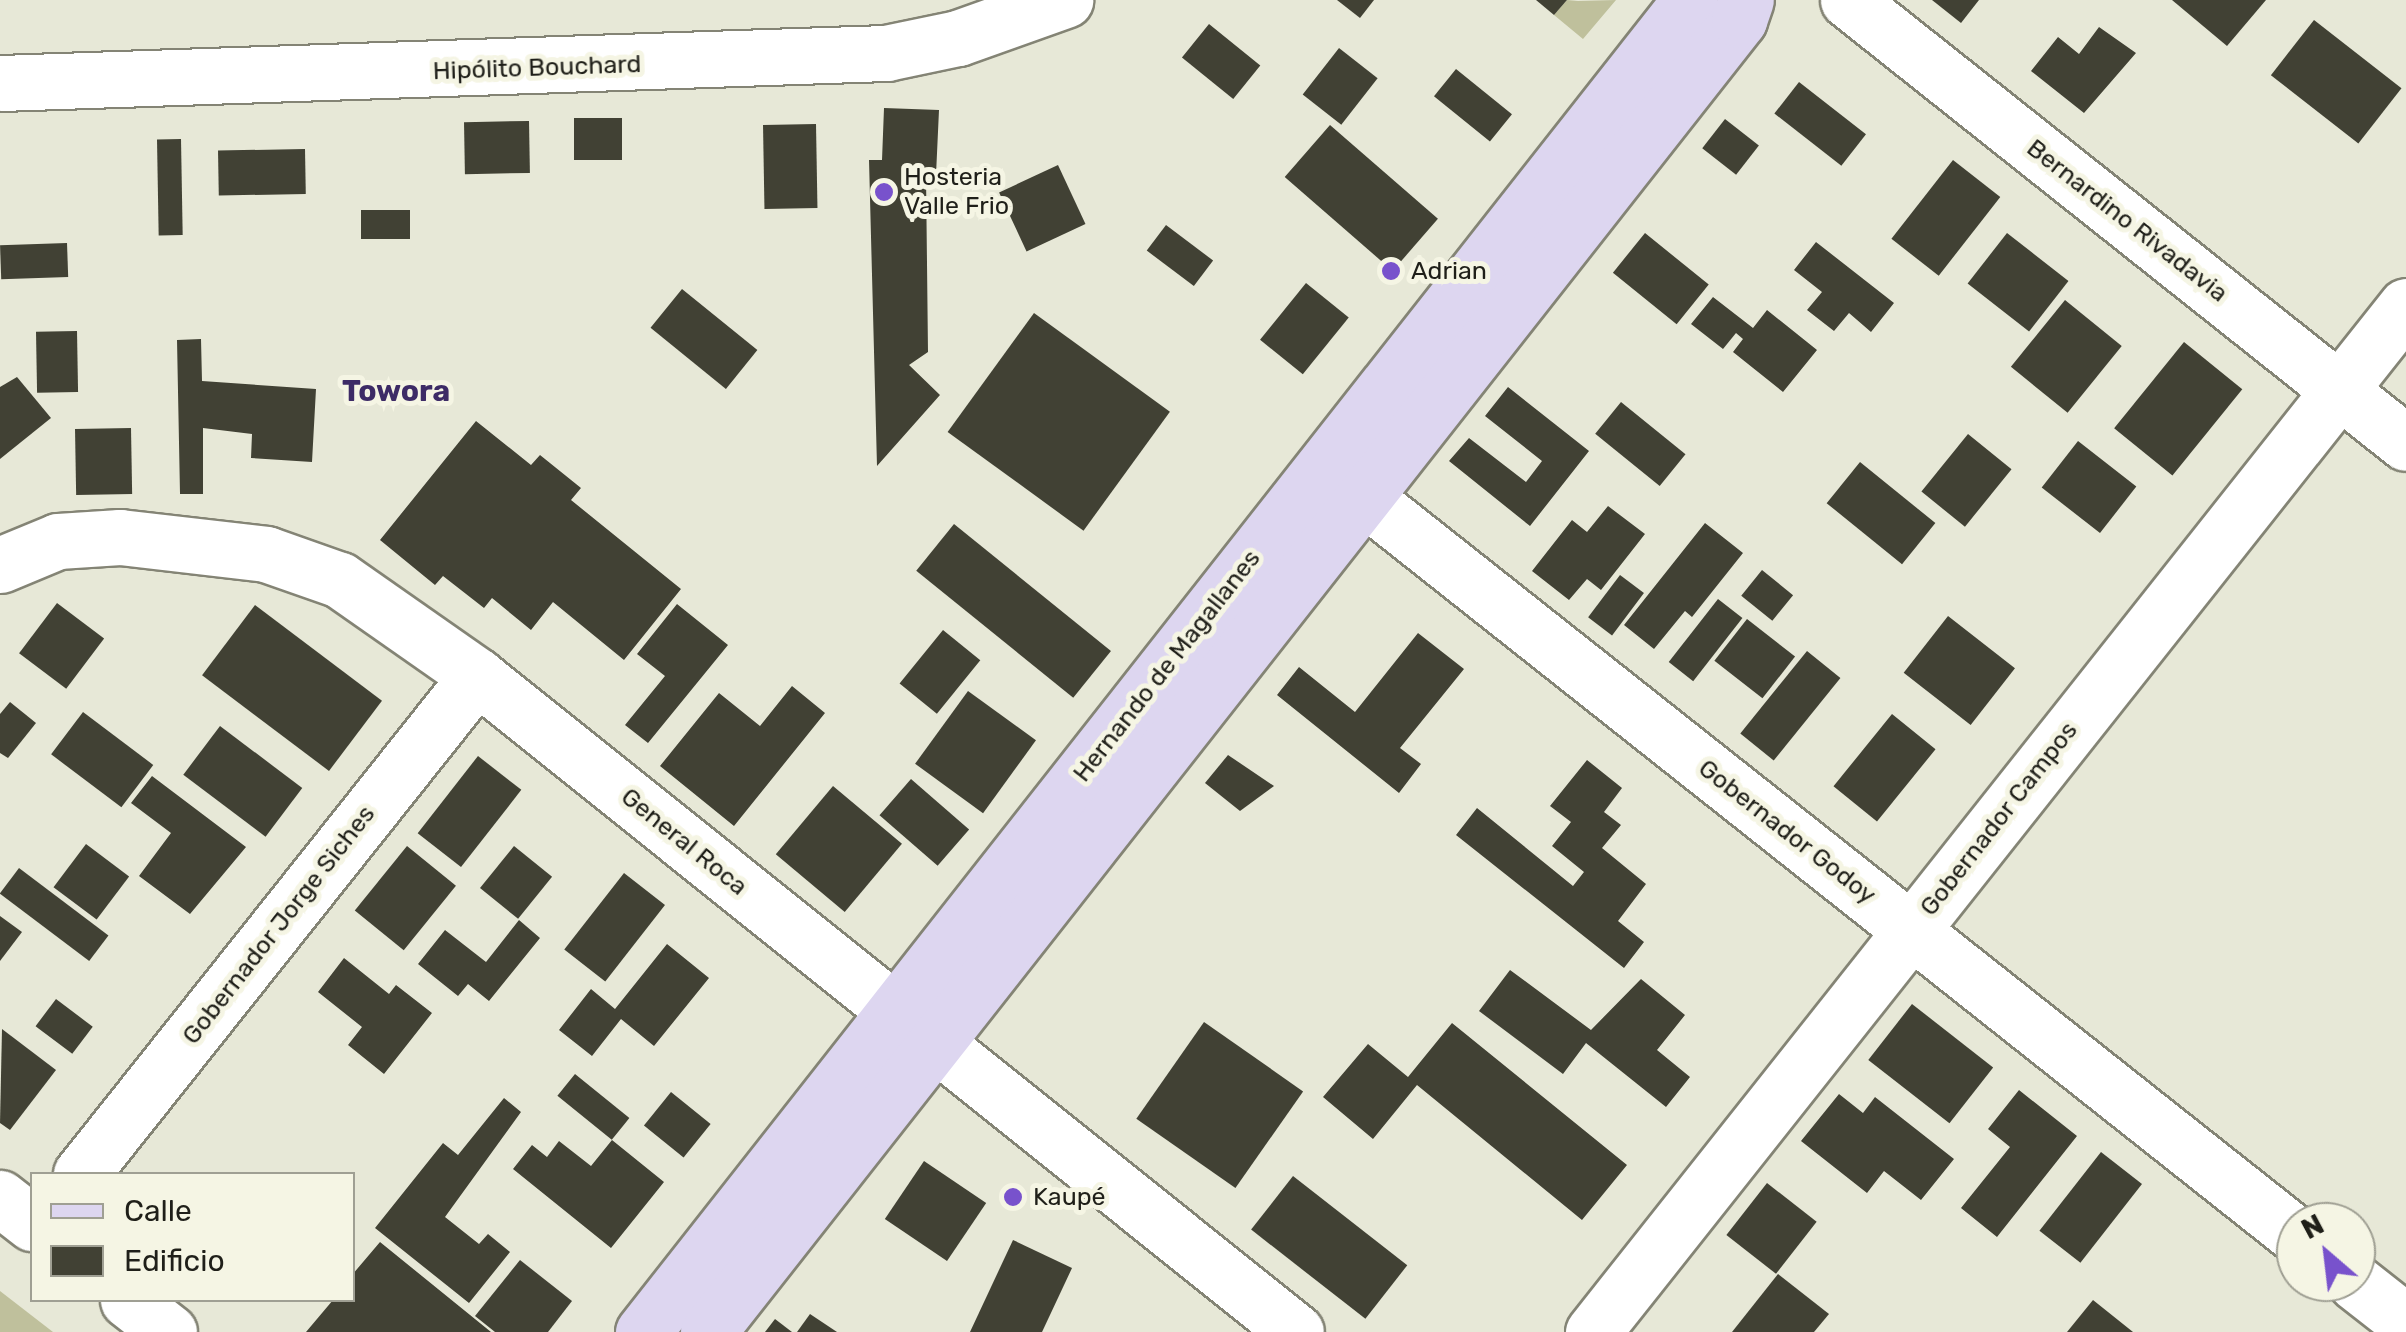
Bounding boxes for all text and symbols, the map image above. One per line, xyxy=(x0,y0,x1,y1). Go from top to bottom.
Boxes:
street label: Hipólito Bouchard xyxy=(432,49,642,87)
street label: Bernardino Rivadavia xyxy=(2021,133,2233,309)
place label: Hosteria Valle Frio xyxy=(904,163,1009,222)
marker: Hosteria Valle Frio xyxy=(873,181,895,203)
place label: Adrian xyxy=(1411,256,1487,286)
marker: Adrian xyxy=(1380,260,1402,282)
district label: Towora xyxy=(342,373,450,409)
street label: Hernando de Magallanes xyxy=(1067,544,1267,788)
street label: Gobernador Campos xyxy=(1914,716,2084,922)
street label: Gobernador Godoy xyxy=(1692,753,1882,911)
street label: General Roca xyxy=(615,782,753,902)
street label: Gobernador Jorge Siches xyxy=(176,799,382,1051)
legend xyxy=(30,1172,355,1302)
place label: Kaupé xyxy=(1033,1182,1106,1212)
marker: Kaupé xyxy=(1002,1186,1024,1208)
text: Calle xyxy=(124,1193,192,1229)
north arrow xyxy=(2276,1202,2376,1302)
text: N xyxy=(2296,1208,2329,1246)
text: Edificio xyxy=(124,1243,225,1279)

